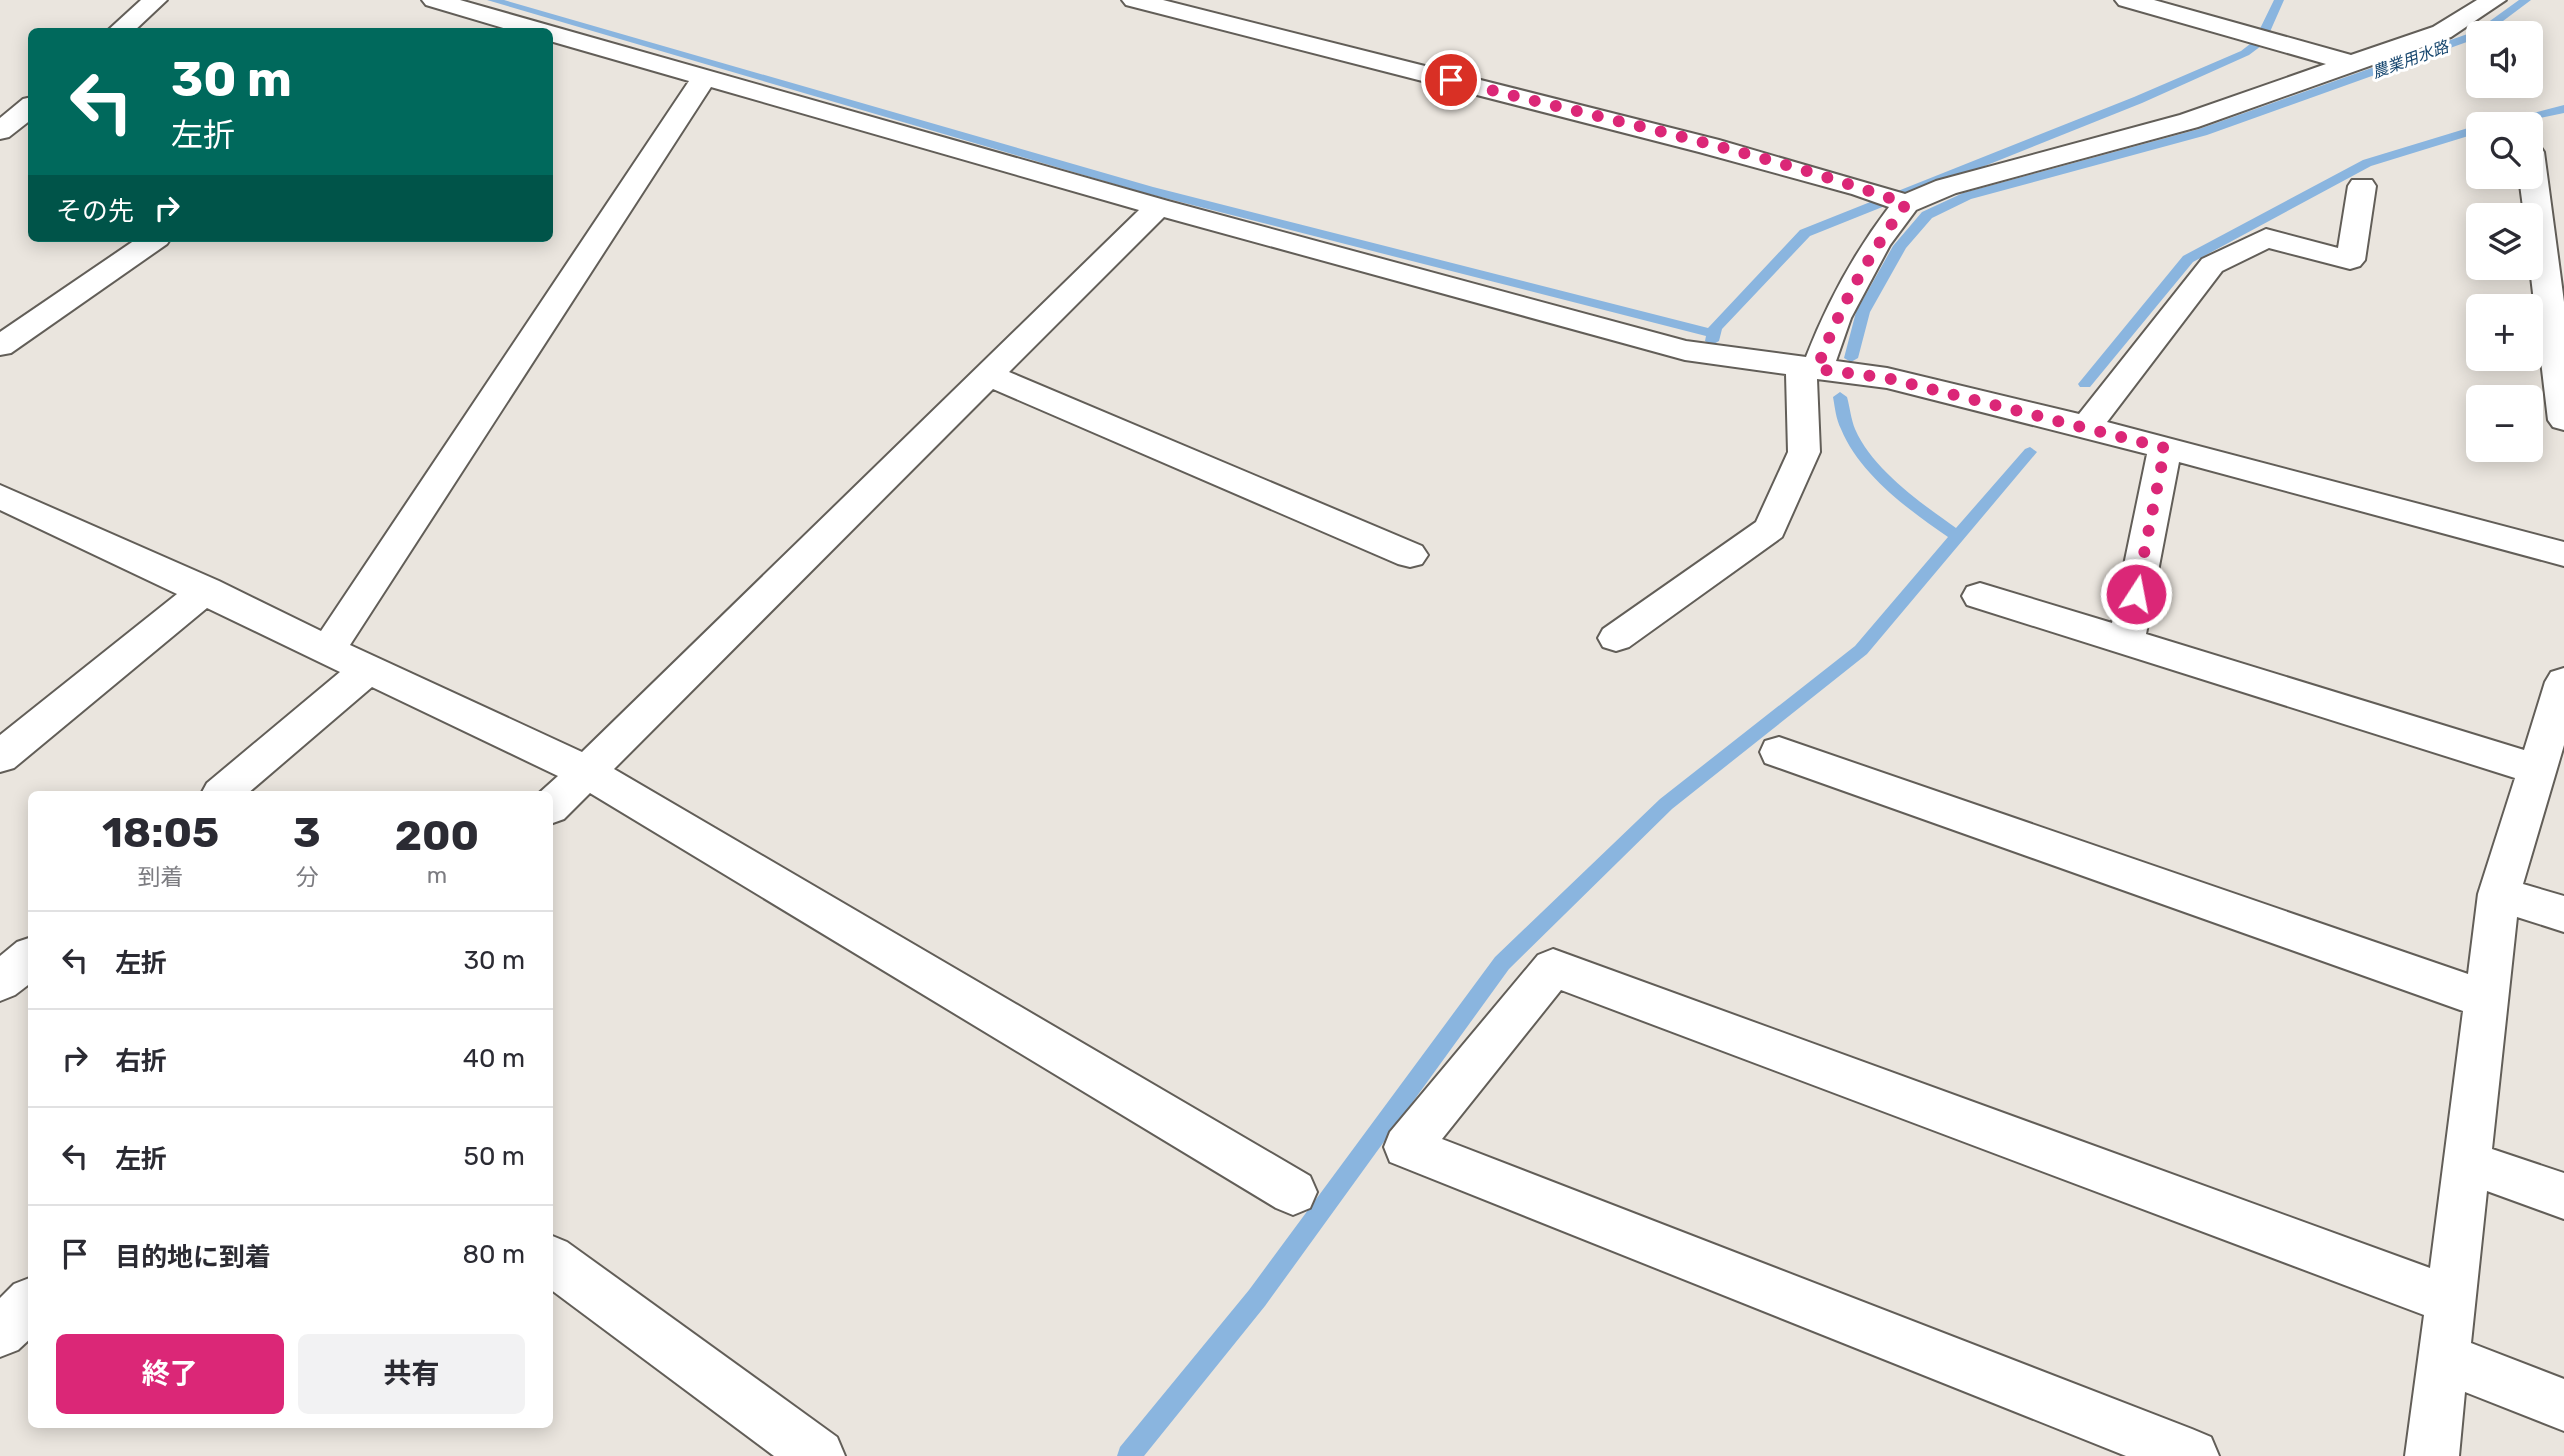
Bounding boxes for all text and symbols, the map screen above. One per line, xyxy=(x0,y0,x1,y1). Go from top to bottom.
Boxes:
map controls xyxy=(2466,21,2543,462)
button: sound xyxy=(2466,21,2543,98)
water label: 農業用水路 xyxy=(2369,36,2453,82)
text: 30 m xyxy=(171,50,292,108)
pin xyxy=(1421,50,1481,110)
icon: left xyxy=(56,56,147,147)
icon: arrive xyxy=(1432,61,1470,99)
button: search xyxy=(2466,112,2543,189)
text: 左折 xyxy=(171,116,235,154)
icon: right xyxy=(148,189,186,227)
text: その先 xyxy=(56,196,134,227)
button: layers xyxy=(2466,203,2543,280)
button: + xyxy=(2466,294,2543,371)
button: − xyxy=(2466,385,2543,462)
position arrow xyxy=(2099,557,2173,631)
text: 18:05 xyxy=(102,808,219,858)
text: 3 xyxy=(293,808,321,858)
text: 200 xyxy=(395,811,479,861)
text: m xyxy=(427,861,447,889)
text: 到着 xyxy=(138,863,184,891)
text: 分 xyxy=(295,863,318,891)
icon: left xyxy=(56,941,94,979)
text: 30 m xyxy=(463,945,525,976)
text: 左折 xyxy=(115,948,167,979)
icon: right xyxy=(56,1039,94,1077)
text: 40 m xyxy=(463,1043,525,1074)
text: 右折 xyxy=(115,1046,167,1077)
icon: left xyxy=(56,1137,94,1175)
text: 50 m xyxy=(464,1141,525,1172)
text: 左折 xyxy=(115,1144,167,1175)
icon: arrive xyxy=(56,1235,94,1273)
text: 80 m xyxy=(462,1239,525,1270)
text: 目的地に到着 xyxy=(115,1242,271,1273)
button: 終了 xyxy=(56,1334,284,1414)
button: 共有 xyxy=(298,1334,525,1414)

